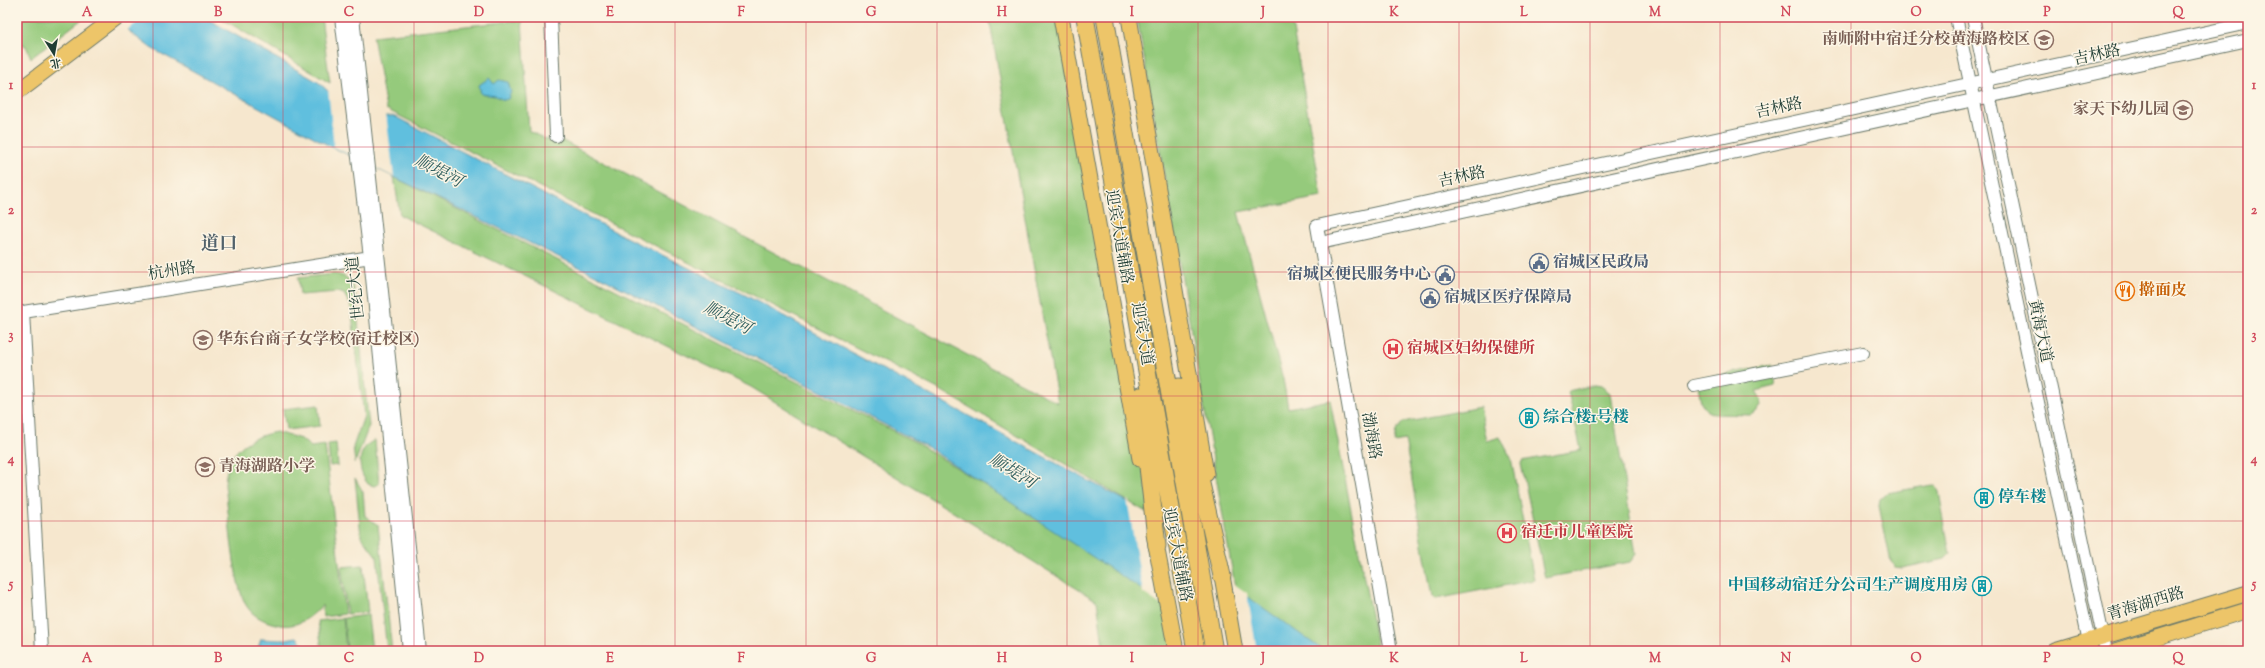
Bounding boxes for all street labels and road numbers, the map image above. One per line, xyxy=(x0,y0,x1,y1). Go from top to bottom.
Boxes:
street label: 吉林路 xyxy=(2071,40,2123,72)
street label: 吉林路 xyxy=(1753,93,1805,125)
street label: 吉林路 xyxy=(1436,162,1488,194)
street label: 迎宾大道辅路 xyxy=(1098,188,1138,286)
street label: 世纪大道 xyxy=(342,255,372,321)
street label: 杭州路 xyxy=(146,257,198,287)
street label: 黄海大道 xyxy=(2021,297,2057,365)
street label: 迎宾大道 xyxy=(1124,300,1158,368)
street label: 渤海路 xyxy=(1355,410,1385,462)
street label: 迎宾大道辅路 xyxy=(1156,506,1196,604)
street label: 青海湖西路 xyxy=(2104,582,2188,628)

